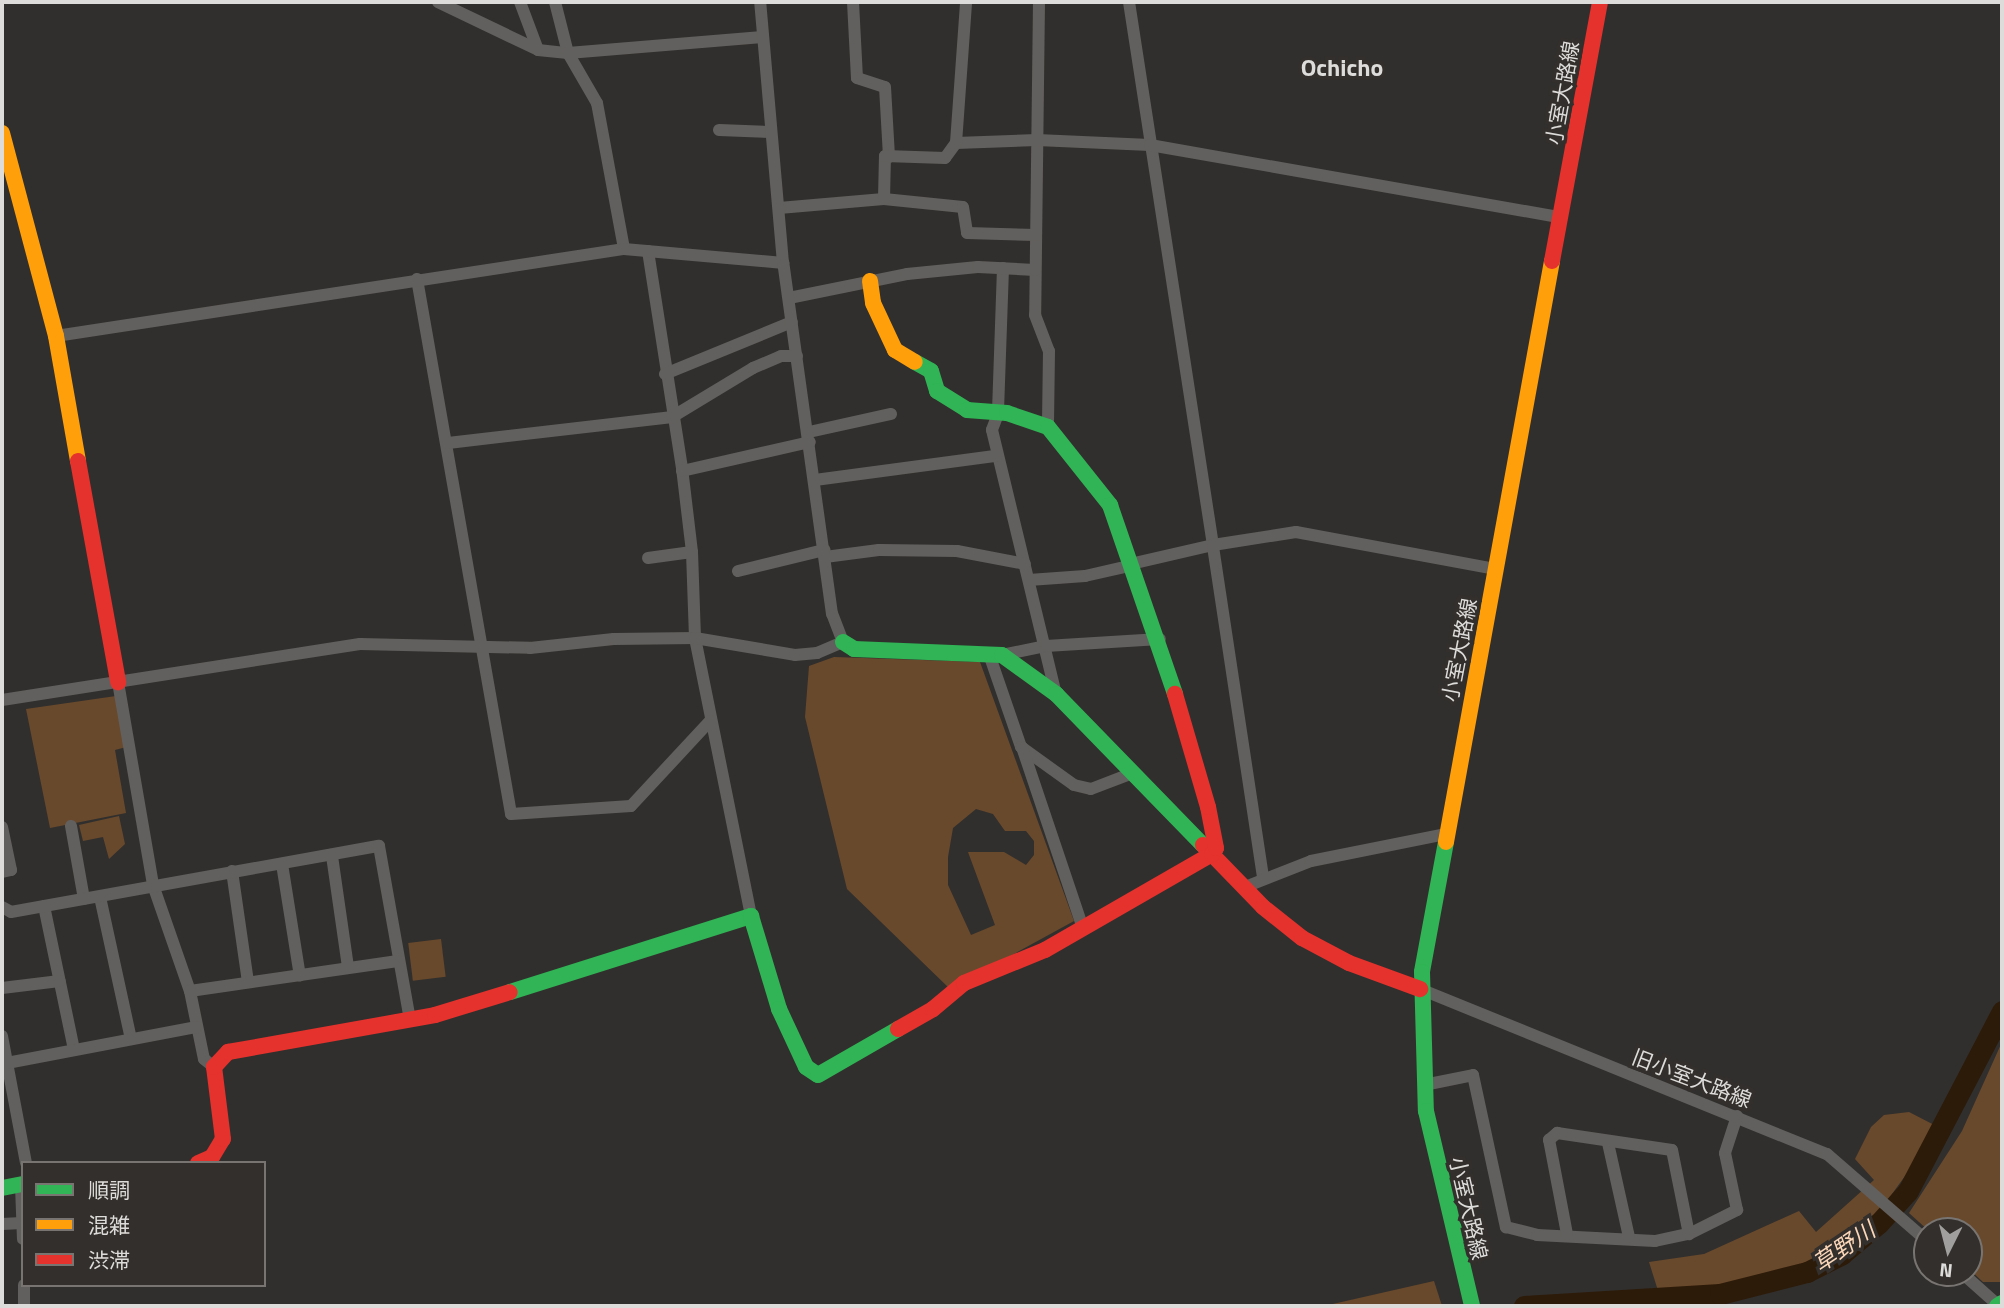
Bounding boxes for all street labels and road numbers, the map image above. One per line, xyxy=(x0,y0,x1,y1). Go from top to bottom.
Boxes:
street label: 小室大路線 xyxy=(1540,39,1584,147)
street label: 小室大路線 xyxy=(1437,596,1481,704)
street label: 旧小室大路線 xyxy=(1629,1044,1755,1112)
street label: 小室大路線 xyxy=(1445,1154,1493,1262)

